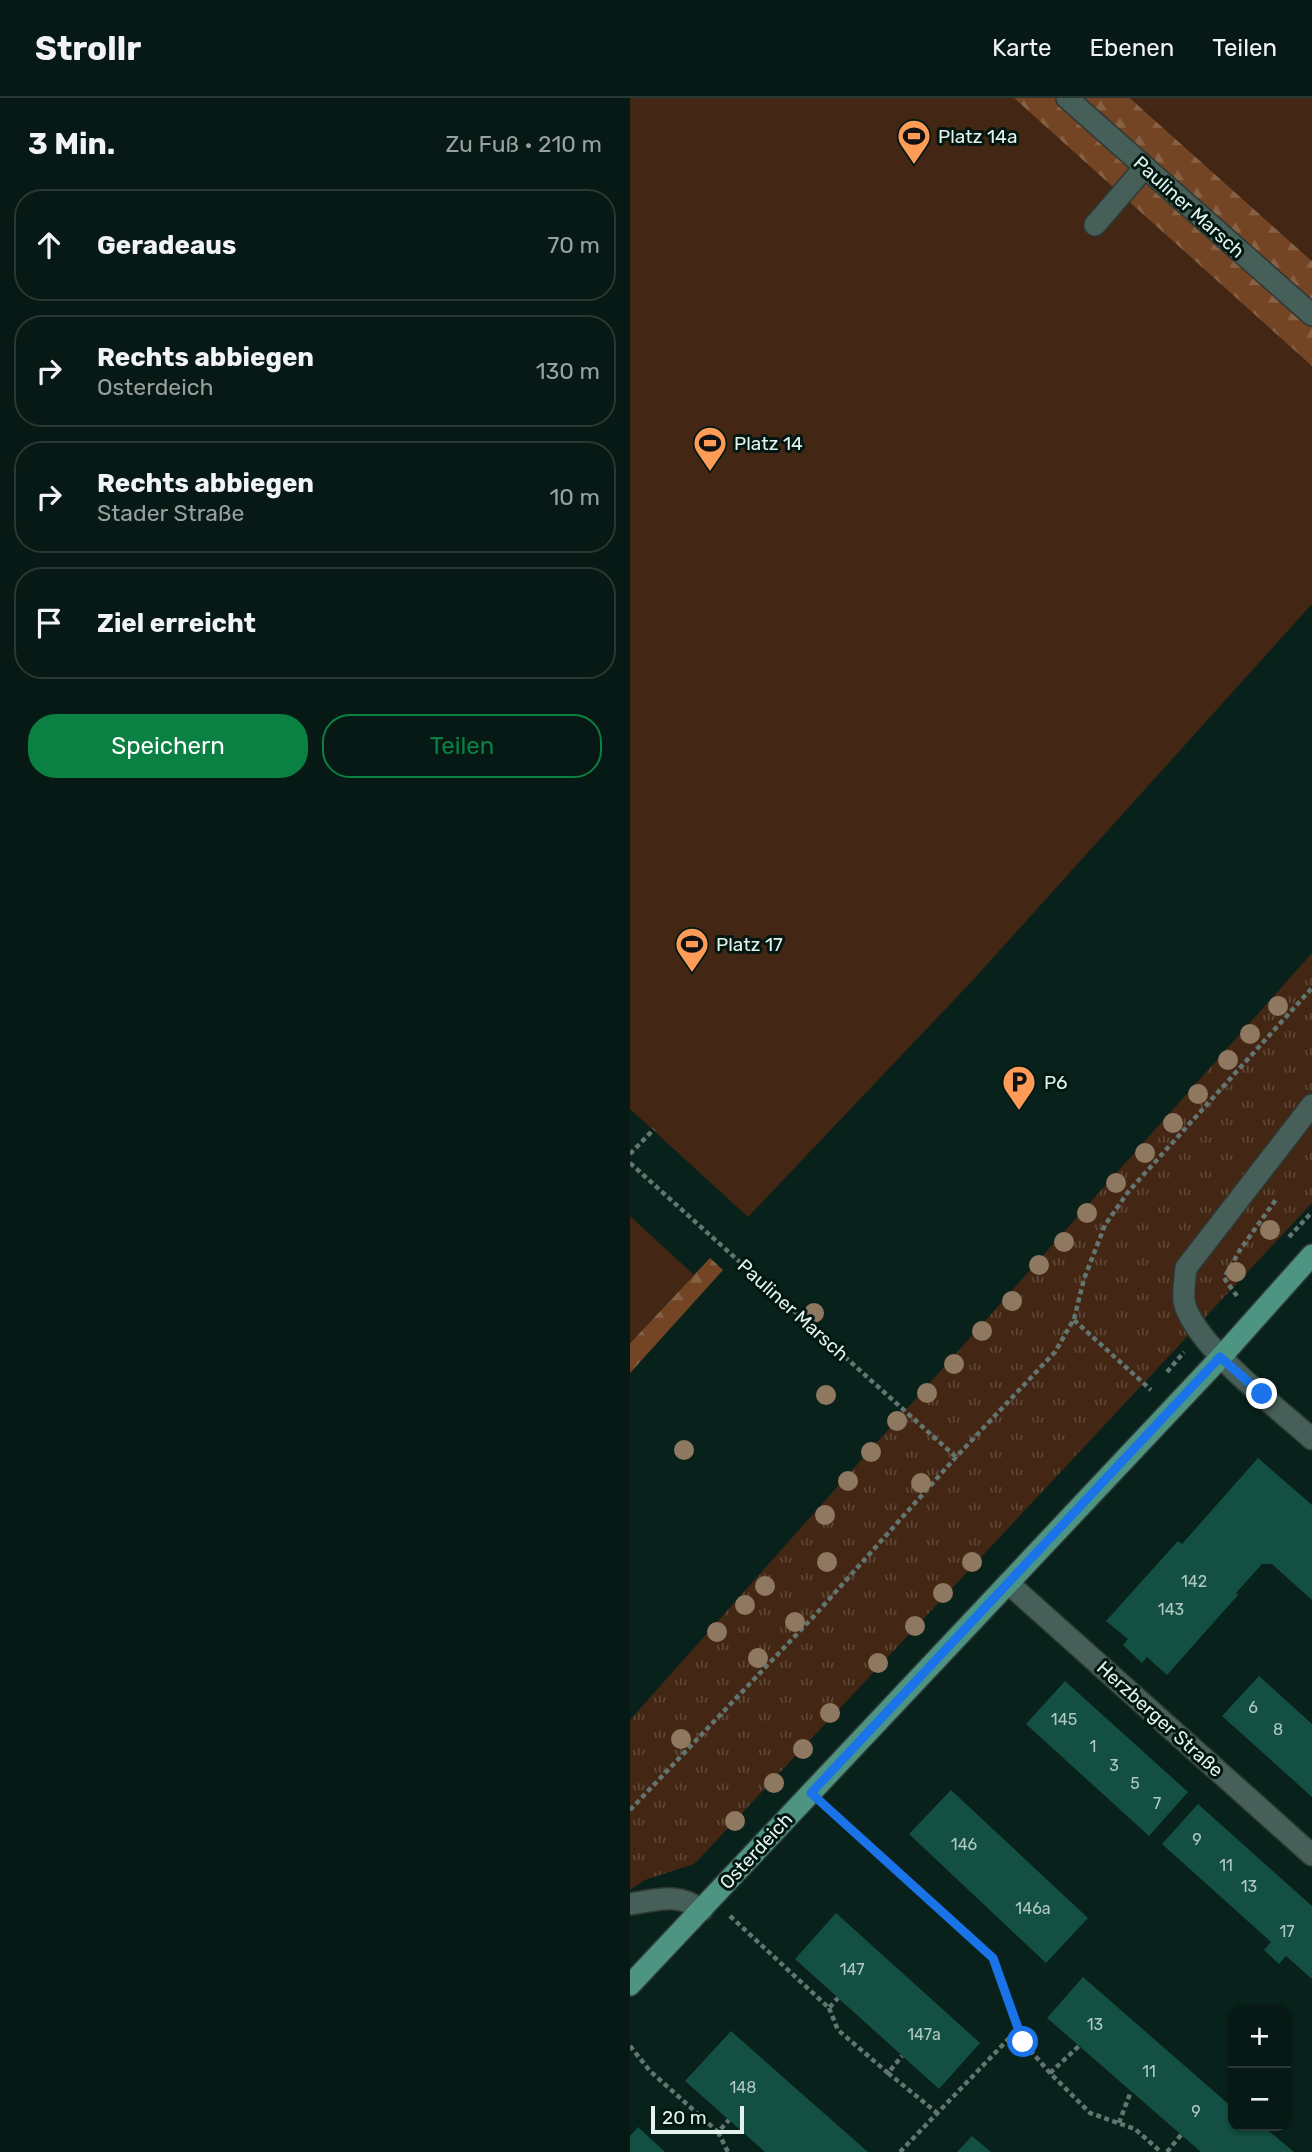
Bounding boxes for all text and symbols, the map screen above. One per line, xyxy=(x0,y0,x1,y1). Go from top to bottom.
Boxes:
text: Strollr xyxy=(35,29,141,68)
text: Karte xyxy=(992,34,1052,62)
text: Ebenen xyxy=(1090,34,1174,62)
text: Teilen xyxy=(1212,34,1277,62)
sports icon: Platz 14a xyxy=(895,117,933,166)
place label: Platz 14a xyxy=(938,125,1017,148)
text: 3 Min. xyxy=(28,126,115,162)
text: Zu Fuß · 210 m xyxy=(446,130,602,158)
street label: Pauliner Marsch xyxy=(1129,151,1249,263)
icon: ahead xyxy=(30,226,68,264)
text: Geradeaus xyxy=(97,230,236,261)
text: 70 m xyxy=(548,231,600,259)
text: Rechts abbiegen xyxy=(97,342,314,373)
icon: right xyxy=(30,352,68,390)
text: 130 m xyxy=(536,357,600,385)
text: Osterdeich xyxy=(97,373,214,401)
sports icon: Platz 14 xyxy=(691,424,729,473)
place label: Platz 14 xyxy=(734,432,803,455)
text: Rechts abbiegen xyxy=(97,468,314,499)
icon: right xyxy=(30,478,68,516)
text: 10 m xyxy=(549,483,600,511)
text: Stader Straße xyxy=(97,499,244,527)
icon: arrive xyxy=(30,604,68,642)
text: Ziel erreicht xyxy=(97,608,256,639)
button: Speichern xyxy=(28,714,308,778)
button: Teilen xyxy=(322,714,602,778)
sports icon: Platz 17 xyxy=(673,925,711,974)
place label: Platz 17 xyxy=(716,933,783,956)
parking icon: P6 xyxy=(1000,1063,1038,1112)
place label: P6 xyxy=(1044,1071,1068,1094)
street label: Pauliner Marsch xyxy=(733,1254,853,1366)
route end xyxy=(1246,1378,1277,1409)
house number: 142 xyxy=(1181,1572,1207,1591)
house number: 143 xyxy=(1158,1600,1184,1619)
street label: Herzberger Straße xyxy=(1092,1656,1228,1782)
house number: 6 xyxy=(1248,1698,1258,1717)
house number: 145 xyxy=(1051,1710,1077,1729)
house number: 8 xyxy=(1273,1720,1283,1739)
house number: 1 xyxy=(1090,1737,1096,1756)
house number: 3 xyxy=(1109,1756,1119,1775)
house number: 5 xyxy=(1130,1774,1140,1793)
house number: 7 xyxy=(1153,1794,1161,1813)
street label: Osterdeich xyxy=(715,1808,797,1894)
house number: 9 xyxy=(1192,1830,1202,1849)
house number: 146 xyxy=(951,1835,978,1854)
house number: 11 xyxy=(1219,1856,1233,1875)
house number: 13 xyxy=(1241,1877,1257,1896)
house number: 146a xyxy=(1015,1899,1051,1918)
house number: 17 xyxy=(1279,1922,1295,1941)
house number: 147 xyxy=(840,1960,864,1979)
map controls xyxy=(1228,2005,1291,2131)
button: + xyxy=(1228,2005,1291,2068)
house number: 13 xyxy=(1087,2015,1103,2034)
house number: 147a xyxy=(907,2025,941,2044)
route start xyxy=(1007,2026,1038,2057)
house number: 11 xyxy=(1142,2062,1156,2081)
button: − xyxy=(1228,2068,1291,2131)
house number: 148 xyxy=(730,2078,756,2097)
house number: 9 xyxy=(1191,2102,1201,2121)
scale bar xyxy=(651,2103,744,2135)
text: 20 m xyxy=(662,2106,707,2129)

